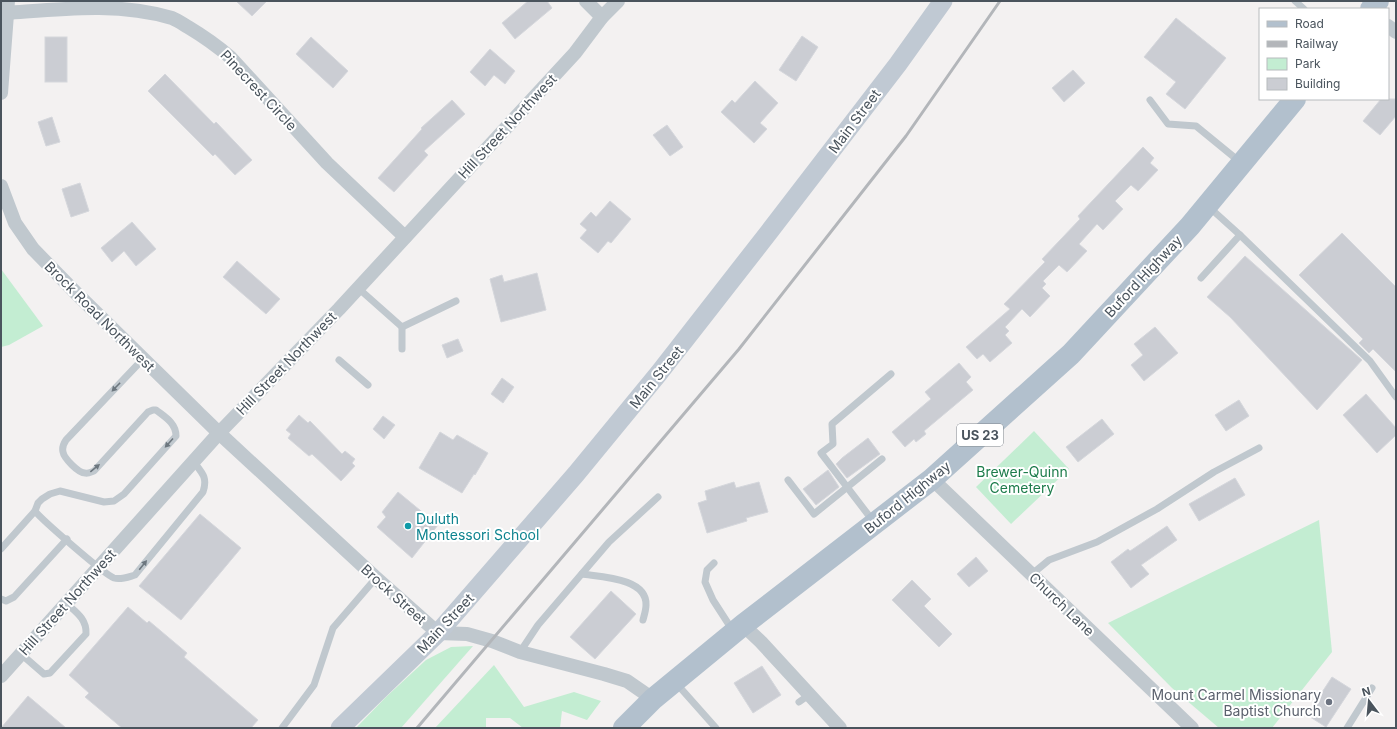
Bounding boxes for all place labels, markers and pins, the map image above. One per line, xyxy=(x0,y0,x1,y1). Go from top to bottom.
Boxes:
place label: Duluth Montessori School xyxy=(416,510,539,543)
marker: Duluth Montessori School xyxy=(403,521,413,531)
place label: Mount Carmel Missionary Baptist Church xyxy=(1151,686,1321,719)
marker: Mount Carmel Missionary Baptist Church xyxy=(1324,697,1334,707)

